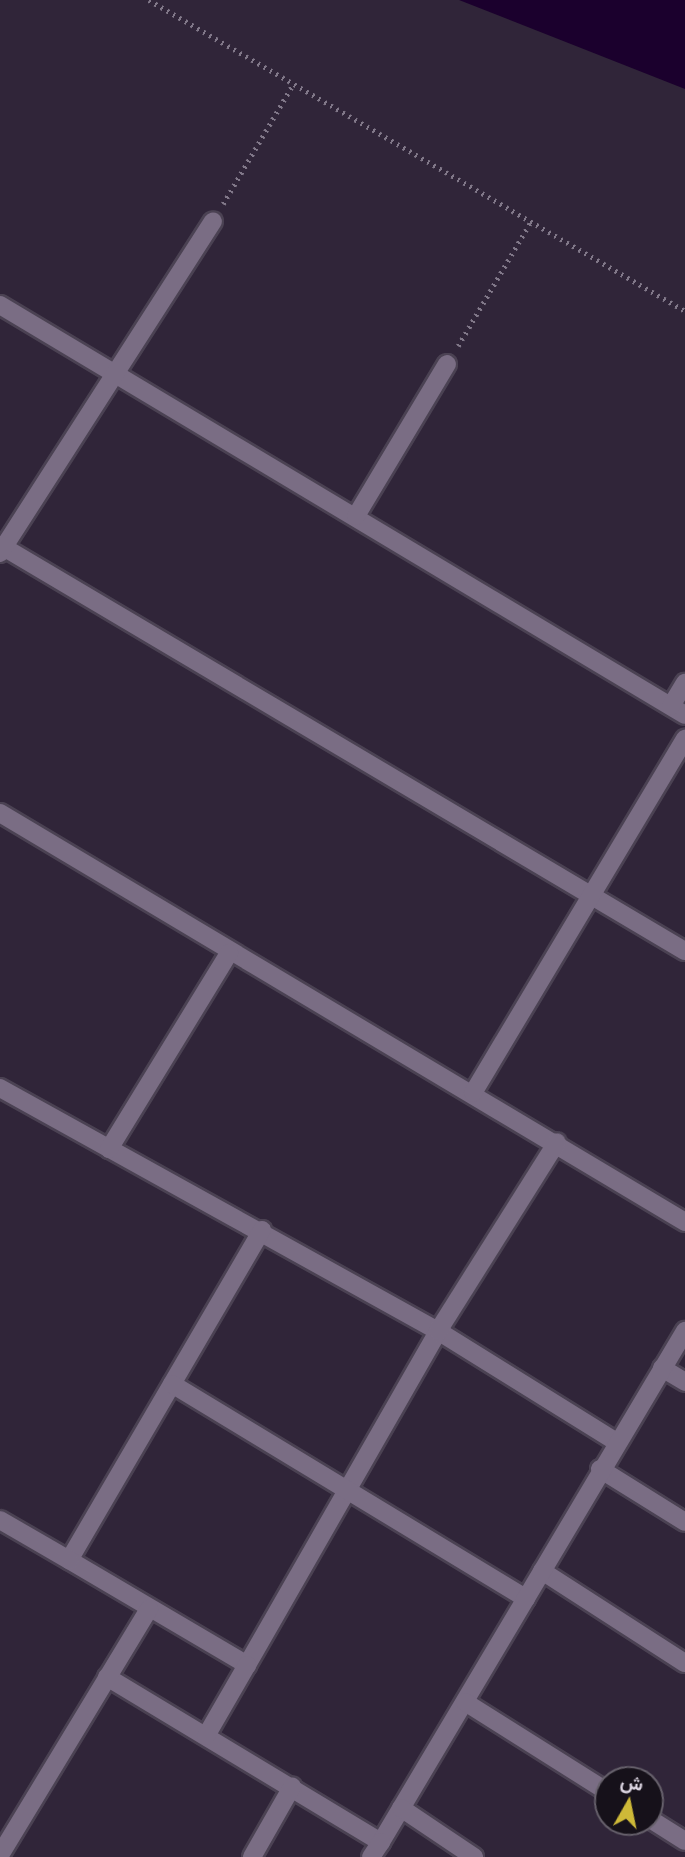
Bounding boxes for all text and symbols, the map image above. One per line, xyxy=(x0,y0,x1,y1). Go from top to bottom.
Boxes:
north arrow xyxy=(594,1766,664,1836)
text: ش xyxy=(619,1769,645,1795)

